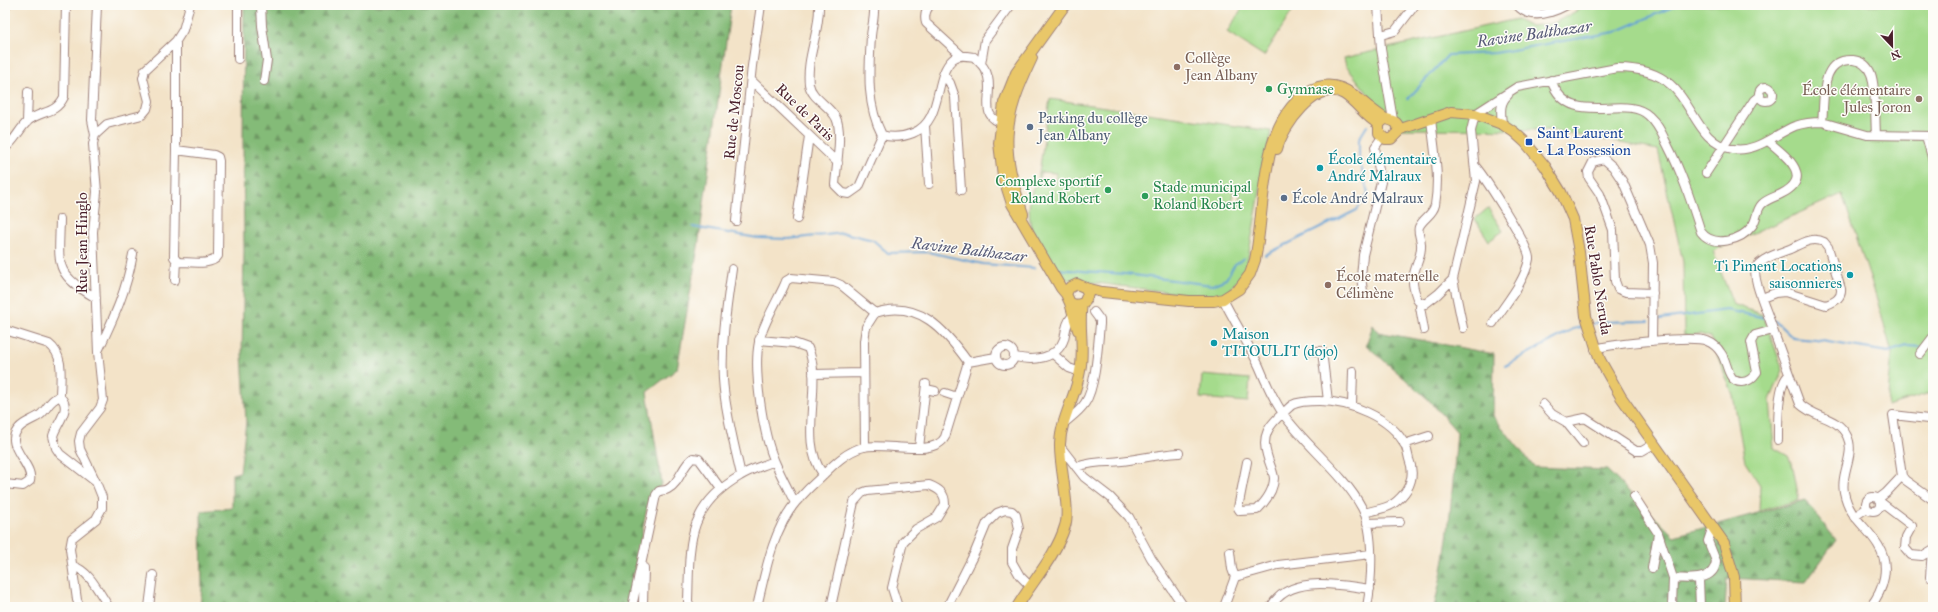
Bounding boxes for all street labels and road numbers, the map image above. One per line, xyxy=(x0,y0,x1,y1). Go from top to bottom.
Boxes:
street label: Rue de Moscou xyxy=(720,64,748,160)
street label: Rue de Paris xyxy=(772,80,838,144)
street label: Rue Jean Hinglo xyxy=(73,192,92,294)
street label: Rue Pablo Neruda xyxy=(1580,224,1616,337)

